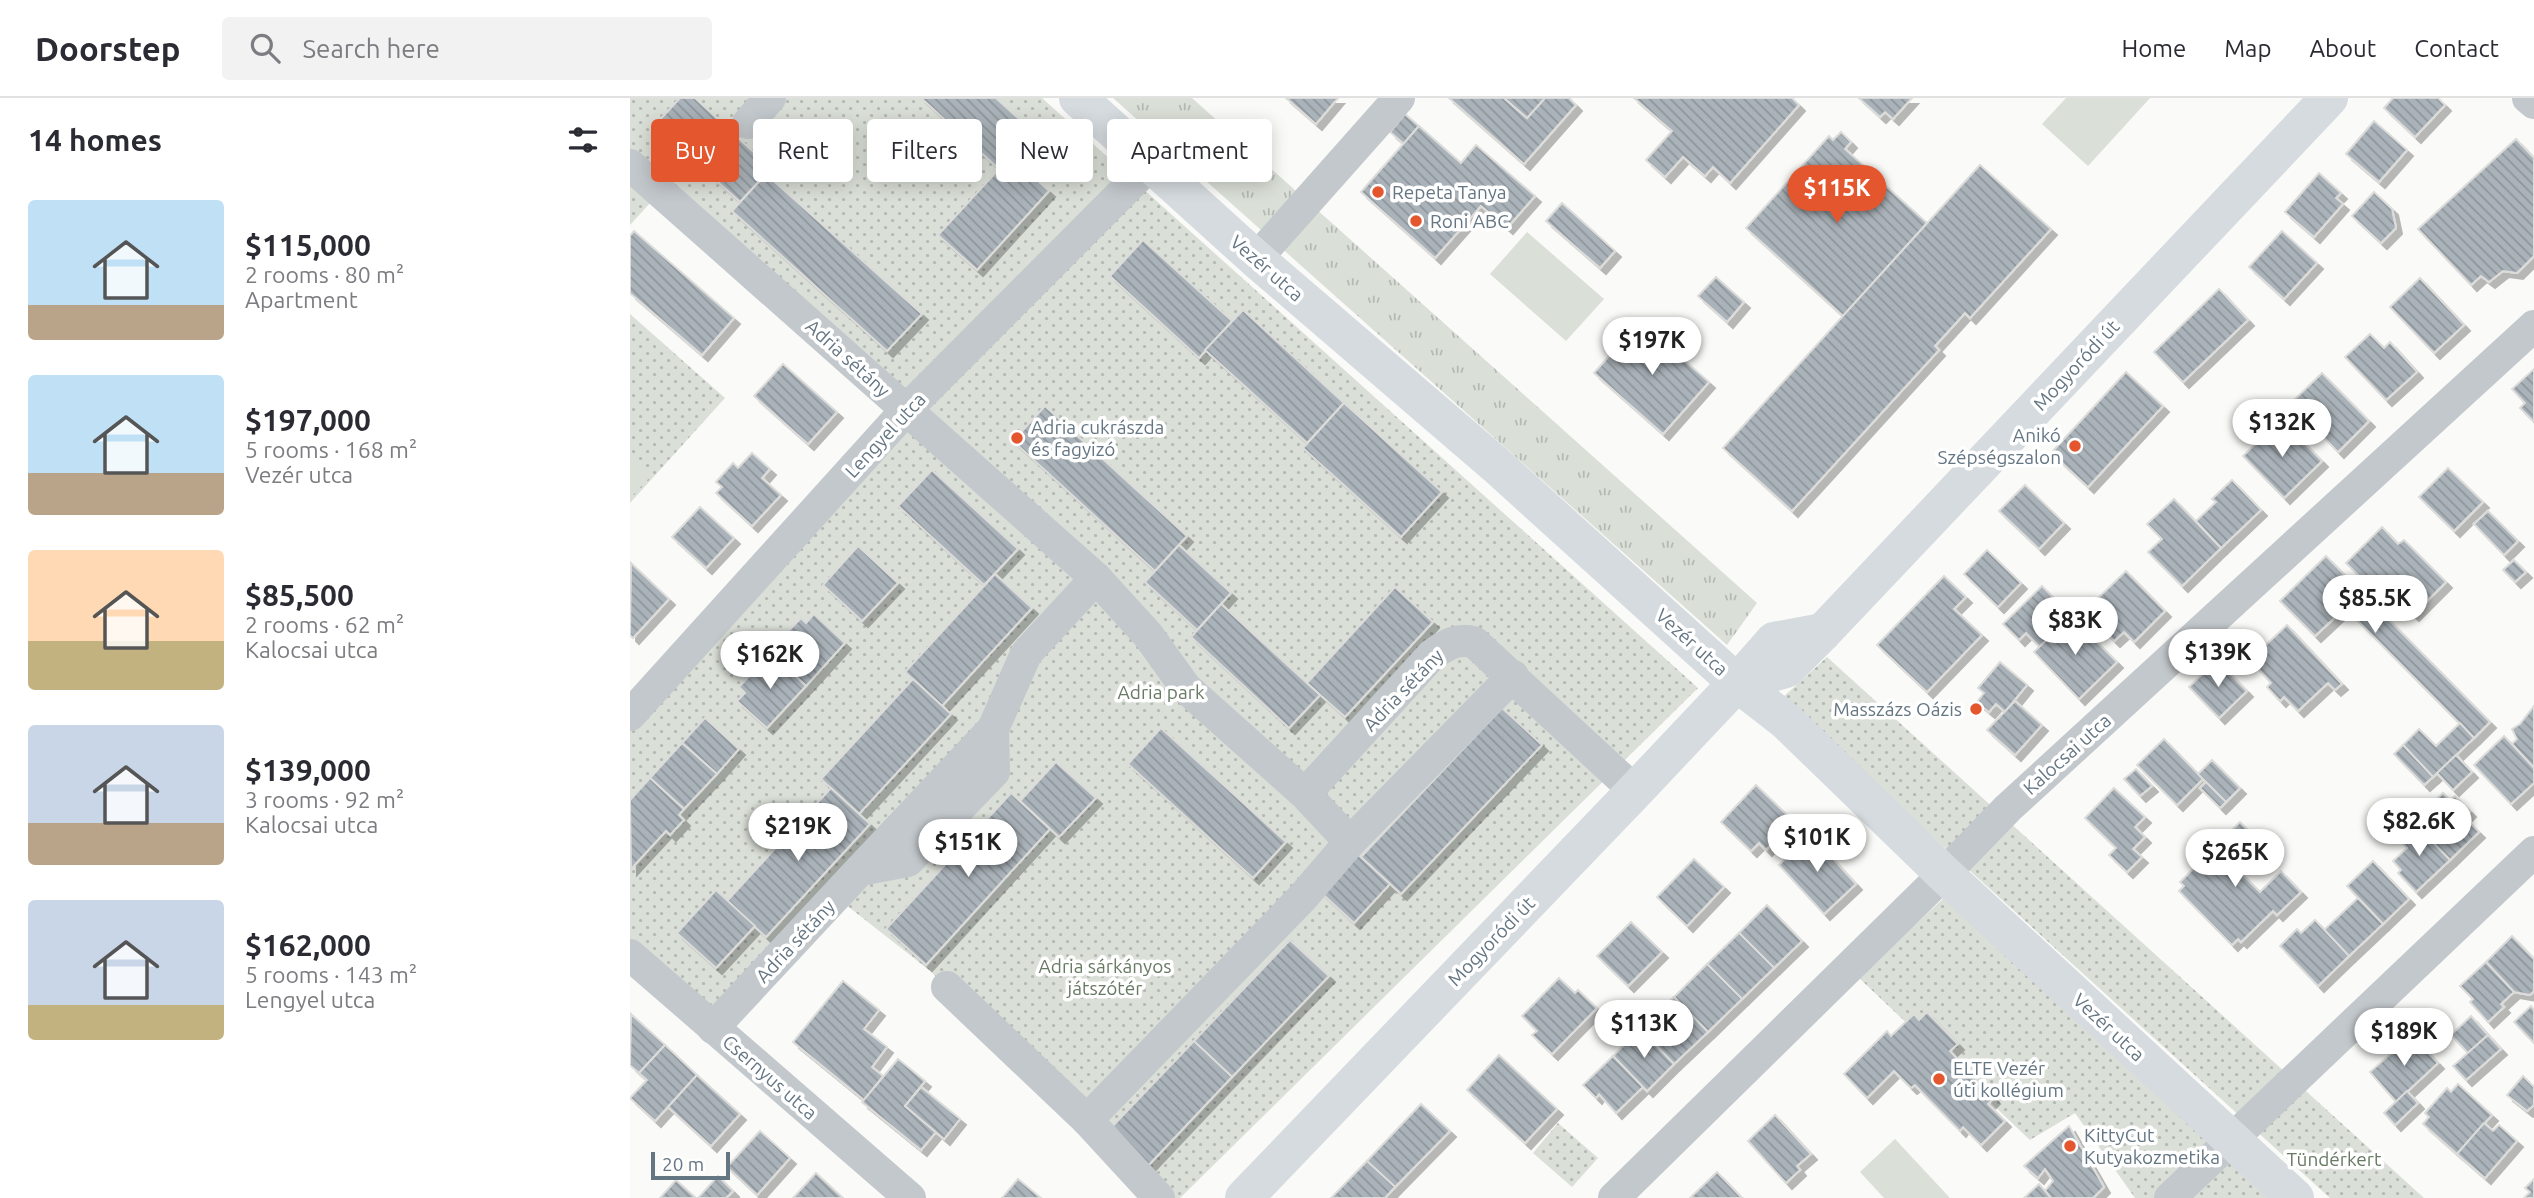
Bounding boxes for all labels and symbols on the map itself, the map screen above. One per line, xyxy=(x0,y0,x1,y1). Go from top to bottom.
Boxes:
pin: $115K xyxy=(1788,166,1886,225)
place label: Repeta Tanya xyxy=(1392,181,1507,203)
marker: Repeta Tanya xyxy=(1370,184,1386,200)
place label: Roni ABC xyxy=(1430,210,1509,232)
marker: Roni ABC xyxy=(1408,213,1424,229)
street label: Vezér utca xyxy=(1226,230,1308,306)
street label: Adria sétány xyxy=(802,315,894,401)
street label: Mogyoródi út xyxy=(2029,315,2124,415)
pin: $197K xyxy=(1603,317,1701,377)
street label: Lengyel utca xyxy=(840,388,930,482)
pin: $132K xyxy=(2233,400,2331,459)
place label: Adria cukrászda és fagyizó xyxy=(1031,416,1164,460)
place label: Anikó Szépségszalon xyxy=(1938,424,2061,468)
marker: Adria cukrászda és fagyizó xyxy=(1009,430,1025,446)
marker: Anikó Szépségszalon xyxy=(2067,438,2083,454)
pin: $85.5K xyxy=(2318,575,2432,635)
pin: $83K xyxy=(2034,598,2116,657)
street label: Vezér utca xyxy=(1651,604,1733,680)
pin: $139K xyxy=(2169,630,2267,689)
pin: $162K xyxy=(721,632,819,691)
street label: Adria sétány xyxy=(1359,645,1447,735)
park label: Adria park xyxy=(1117,681,1205,703)
place label: Masszázs Oázis xyxy=(1833,698,1962,720)
marker: Masszázs Oázis xyxy=(1968,701,1984,717)
street label: Kalocsai utca xyxy=(2019,709,2115,799)
pin: $82.6K xyxy=(2362,798,2476,858)
pin: $219K xyxy=(749,804,847,863)
pin: $101K xyxy=(1768,814,1866,874)
pin: $151K xyxy=(919,820,1017,879)
pin: $265K xyxy=(2186,830,2284,889)
street label: Mogyoródi út xyxy=(1443,891,1539,990)
street label: Adria sétány xyxy=(751,895,839,987)
park label: Adria sárkányos játszótér xyxy=(1038,955,1172,999)
street label: Vezér utca xyxy=(2069,988,2149,1066)
pin: $113K xyxy=(1595,1000,1693,1060)
pin: $189K xyxy=(2355,1009,2453,1068)
street label: Csernyus utca xyxy=(718,1030,822,1124)
place label: ELTE Vezér úti kollégium xyxy=(1953,1057,2064,1101)
marker: ELTE Vezér úti kollégium xyxy=(1931,1071,1947,1087)
place label: KittyCut Kutyakozmetika xyxy=(2084,1124,2220,1168)
marker: KittyCut Kutyakozmetika xyxy=(2062,1138,2078,1154)
park label: Tündérkert xyxy=(2287,1148,2382,1170)
scale bar xyxy=(651,1149,730,1181)

